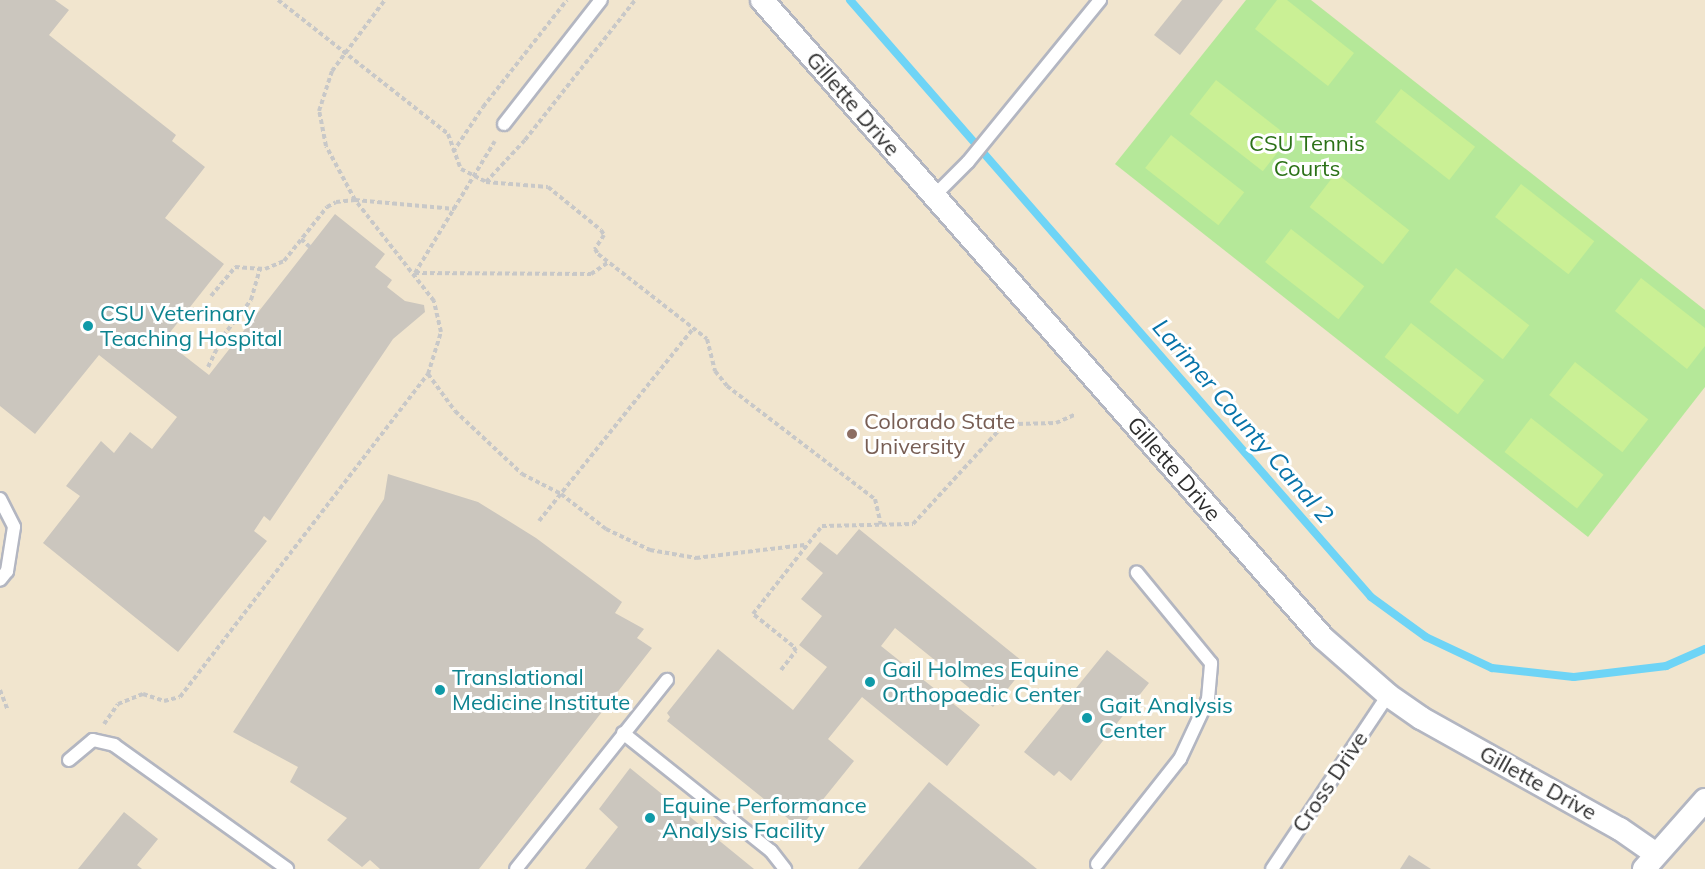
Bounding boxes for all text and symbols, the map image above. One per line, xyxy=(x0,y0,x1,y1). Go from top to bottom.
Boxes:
street label: Gillette Drive xyxy=(801,46,905,162)
park label: CSU Tennis Courts xyxy=(1249,130,1365,182)
place label: CSU Veterinary Teaching Hospital xyxy=(100,300,283,352)
water label: Larimer County Canal 2 xyxy=(1147,313,1339,529)
marker: CSU Veterinary Teaching Hospital xyxy=(81,319,95,333)
place label: Colorado State University xyxy=(864,408,1015,460)
street label: Gillette Drive xyxy=(1122,411,1226,527)
marker: Colorado State University xyxy=(845,427,859,441)
place label: Gail Holmes Equine Orthopaedic Center xyxy=(882,656,1081,708)
place label: Translational Medicine Institute xyxy=(452,664,630,716)
marker: Gail Holmes Equine Orthopaedic Center xyxy=(863,675,877,689)
marker: Translational Medicine Institute xyxy=(433,683,447,697)
place label: Gait Analysis Center xyxy=(1099,692,1233,744)
marker: Gait Analysis Center xyxy=(1080,711,1094,725)
street label: Cross Drive xyxy=(1287,726,1373,838)
street label: Gillette Drive xyxy=(1475,740,1601,826)
place label: Equine Performance Analysis Facility xyxy=(662,792,867,843)
marker: Equine Performance Analysis Facility xyxy=(643,811,657,825)

